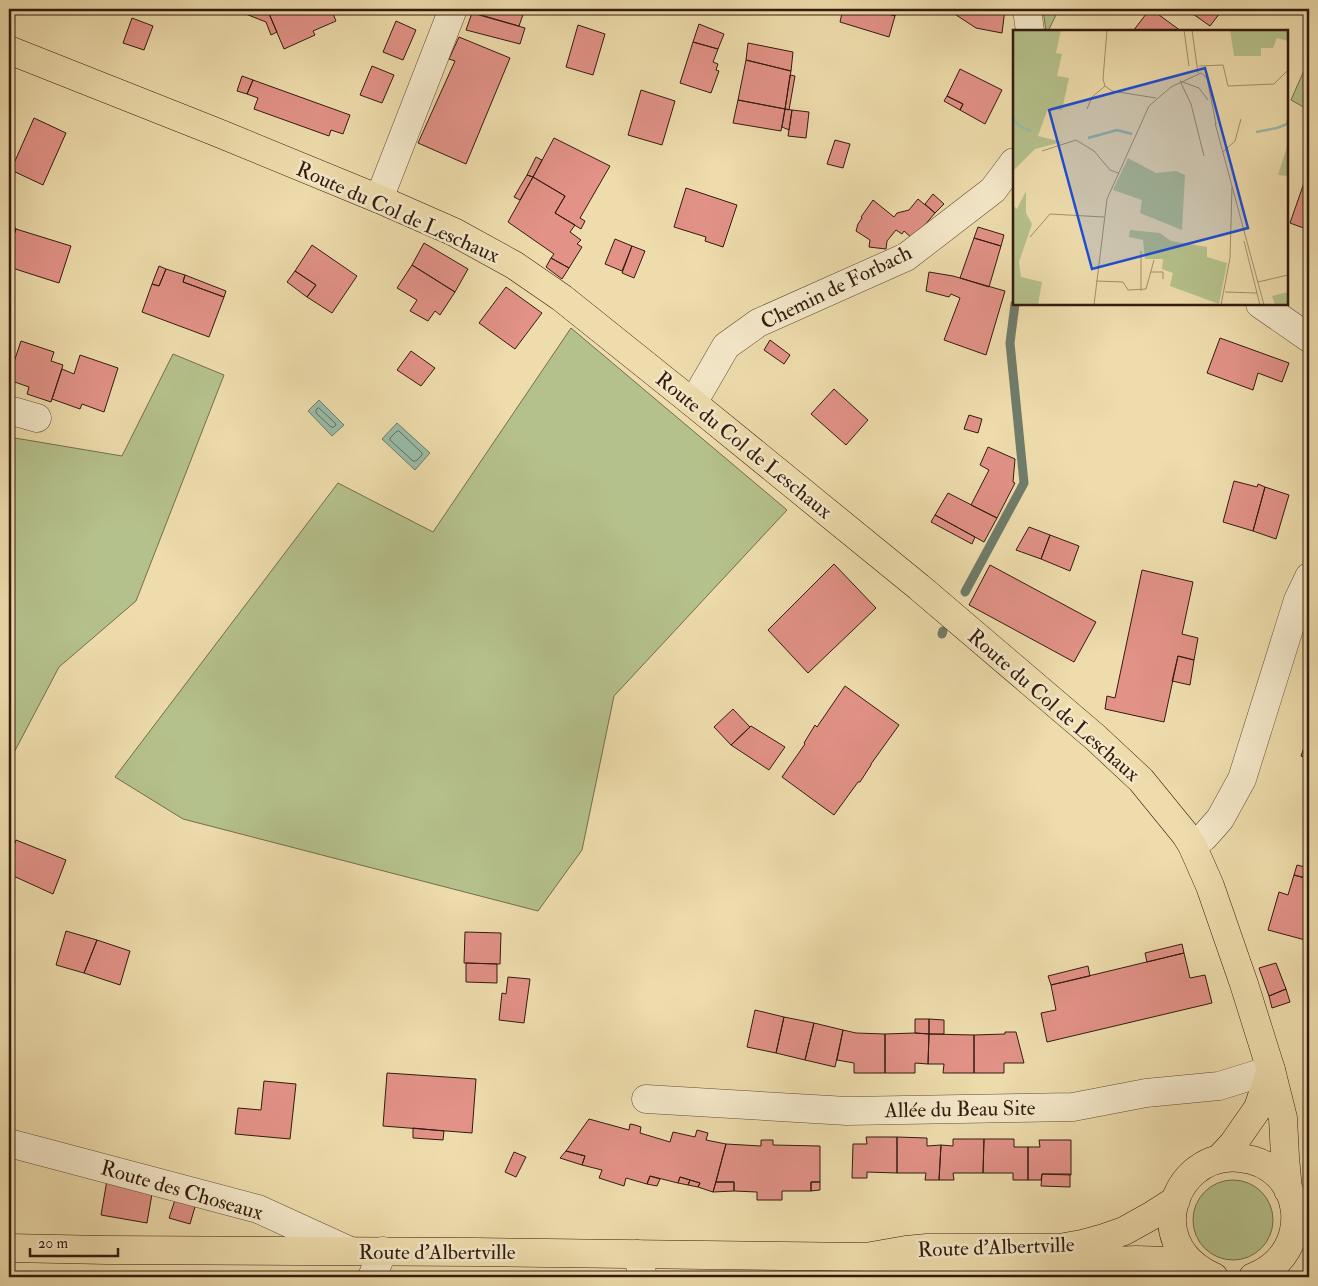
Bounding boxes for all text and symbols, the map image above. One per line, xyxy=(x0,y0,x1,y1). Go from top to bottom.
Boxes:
inset map xyxy=(1013,30,1288,305)
street label: Route du Col de Leschaux xyxy=(292,155,504,270)
street label: Chemin de Forbach xyxy=(756,239,916,336)
street label: Route du Col de Leschaux xyxy=(650,366,838,525)
street label: Route du Col de Leschaux xyxy=(962,623,1146,788)
street label: Allée du Beau Site xyxy=(883,1095,1036,1124)
street label: Route des Choseaux xyxy=(98,1154,267,1227)
scale bar xyxy=(30,1226,118,1258)
street label: Route d'Albertville xyxy=(917,1231,1075,1264)
text: 20 m xyxy=(38,1234,68,1253)
street label: Route d'Albertville xyxy=(358,1239,516,1266)

